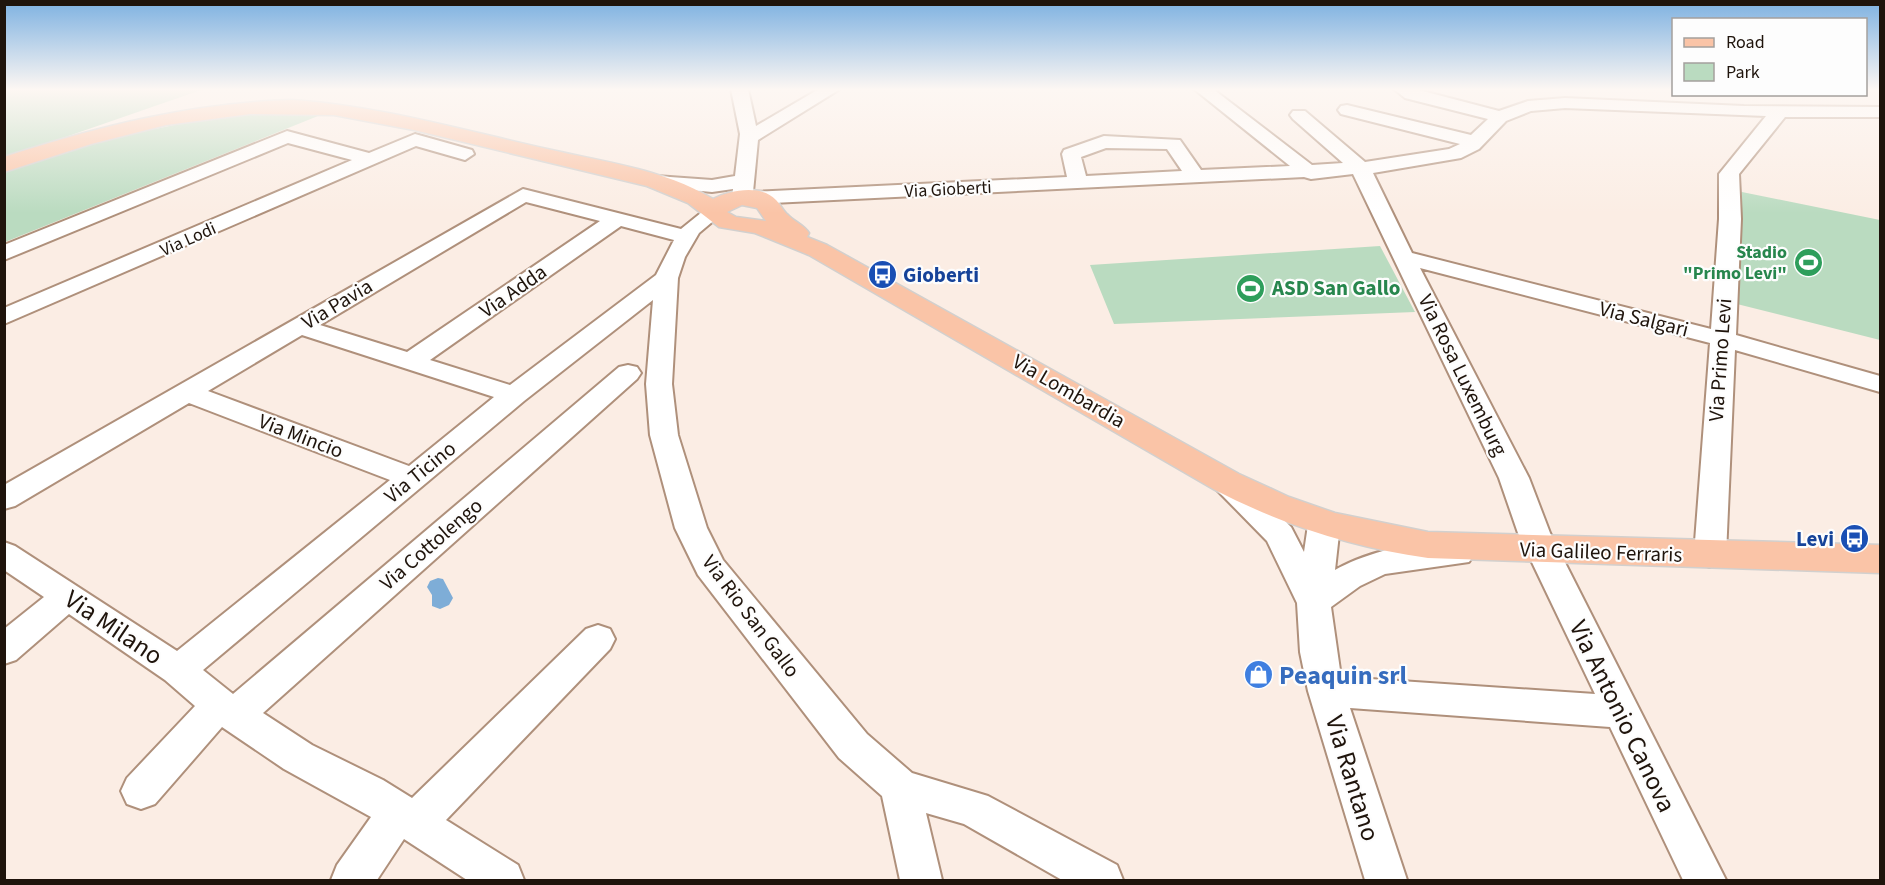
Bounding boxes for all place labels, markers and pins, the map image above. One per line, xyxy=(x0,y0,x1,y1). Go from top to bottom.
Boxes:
place label: Stadio "Primo Levi" xyxy=(1683,240,1787,286)
sports icon: Stadio "Primo Levi" xyxy=(1792,246,1824,278)
bus stop icon: Gioberti xyxy=(866,259,898,291)
place label: Gioberti xyxy=(903,260,979,290)
sports icon: ASD San Gallo xyxy=(1235,272,1267,304)
place label: ASD San Gallo xyxy=(1271,273,1400,303)
bus stop icon: Levi xyxy=(1839,523,1871,555)
place label: Levi xyxy=(1796,524,1834,554)
place label: Peaquin srl xyxy=(1279,657,1408,694)
shop icon: Peaquin srl xyxy=(1242,659,1274,691)

